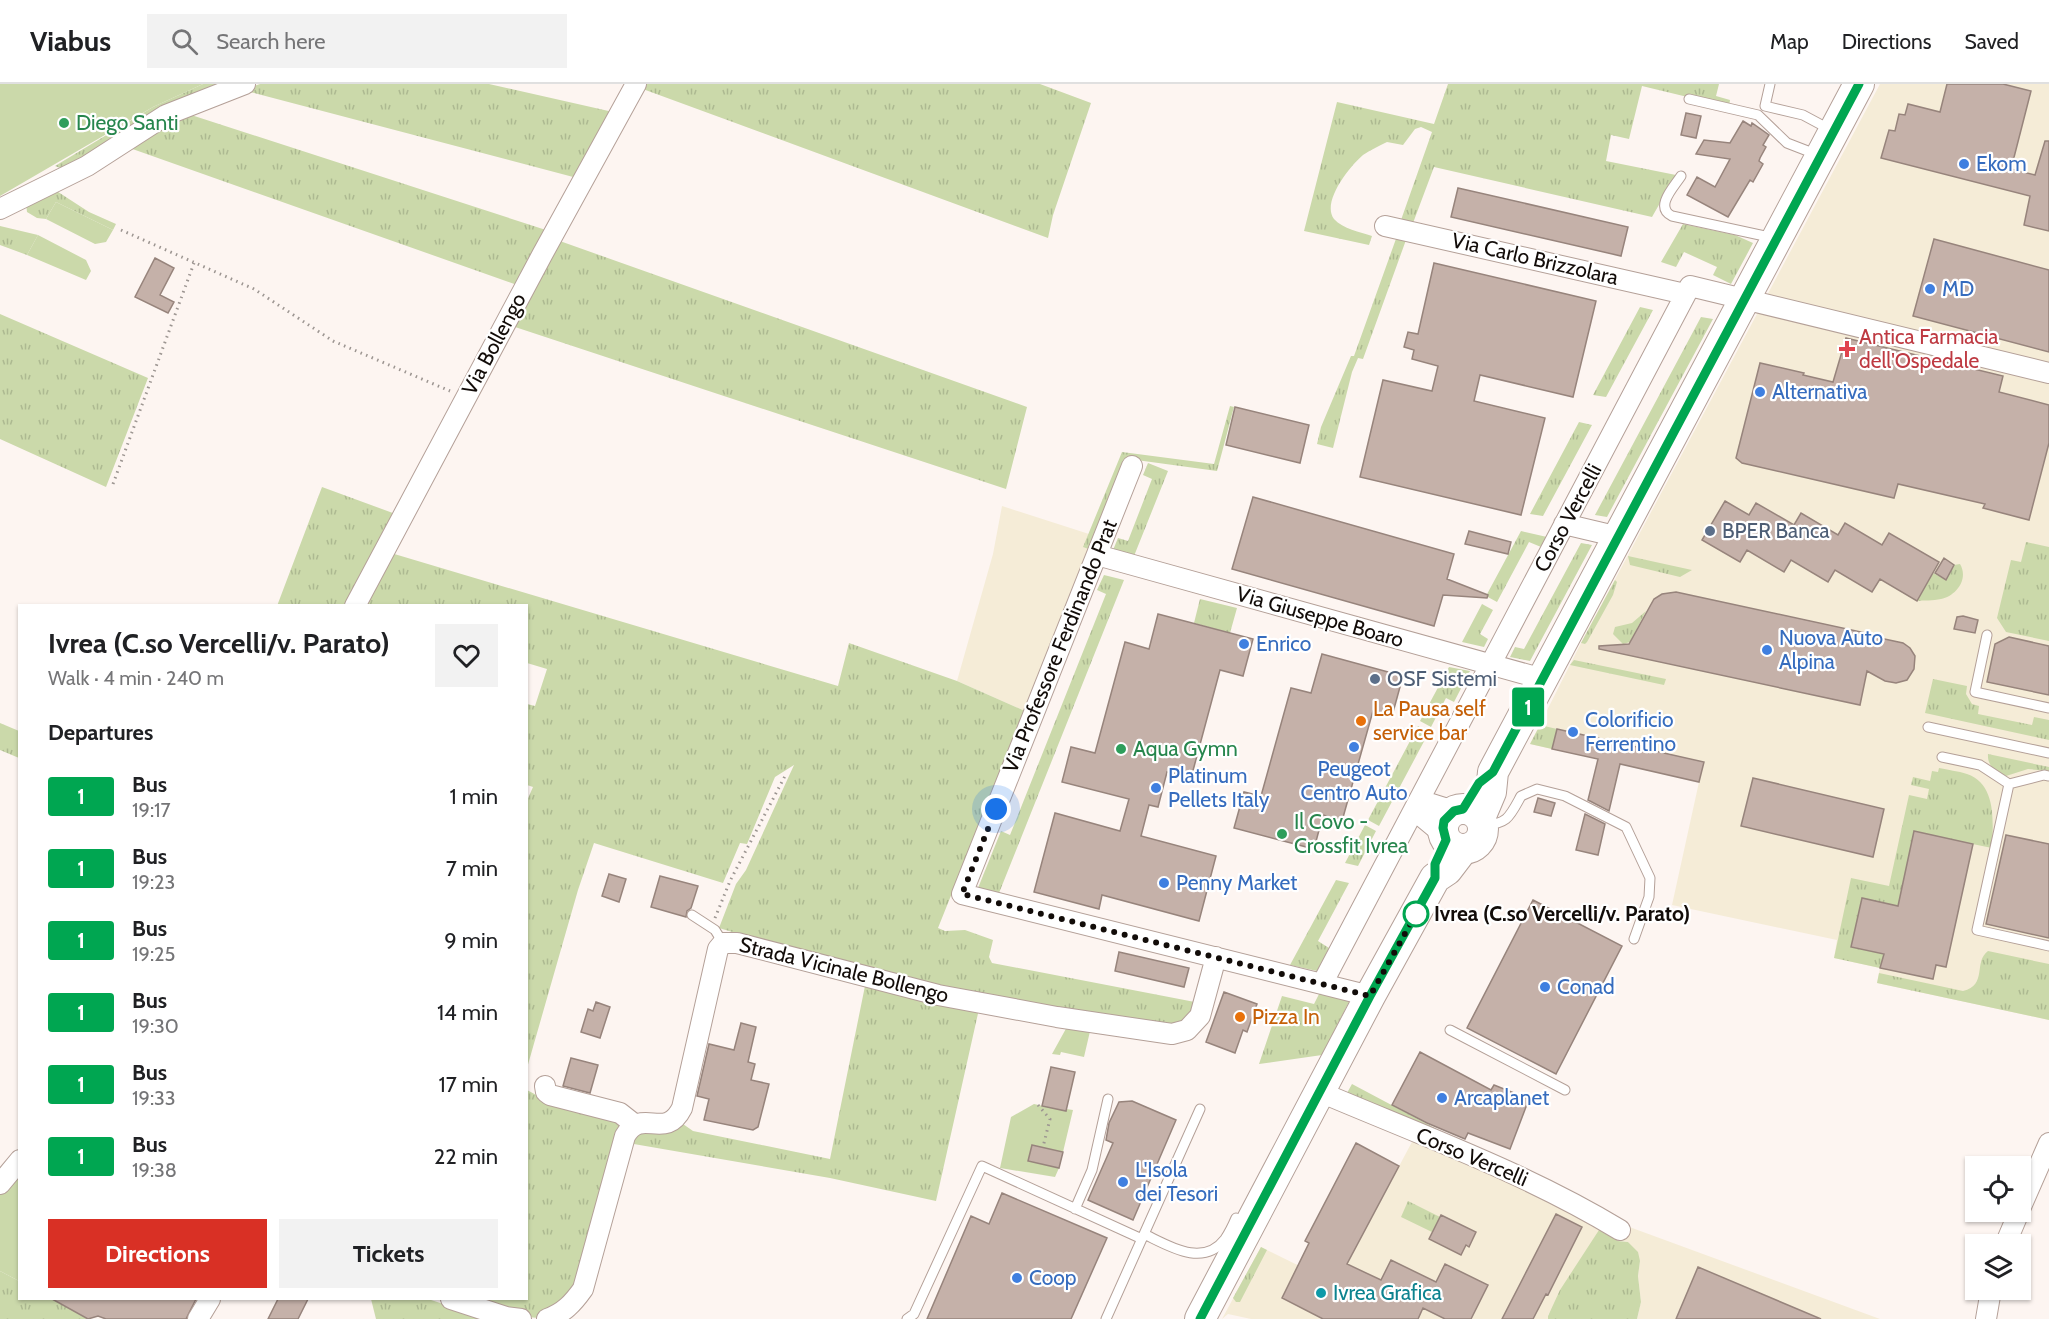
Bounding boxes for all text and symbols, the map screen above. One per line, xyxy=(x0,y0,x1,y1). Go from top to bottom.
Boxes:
search box xyxy=(147,14,567,68)
text: Viabus xyxy=(30,24,111,58)
icon: search xyxy=(168,25,201,58)
text: Search here xyxy=(216,28,325,55)
text: Map xyxy=(1770,29,1809,54)
text: Directions xyxy=(1842,29,1931,54)
text: Saved xyxy=(1964,29,2019,54)
place label: Diego Santi xyxy=(76,110,179,135)
marker: Diego Santi xyxy=(57,116,71,130)
place label: Ekom xyxy=(1976,151,2027,176)
marker: Ekom xyxy=(1957,157,1971,171)
street label: Via Carlo Brizzolara xyxy=(1449,227,1621,290)
place label: MD xyxy=(1942,276,1974,301)
marker: MD xyxy=(1923,282,1937,296)
street label: Via Bollengo xyxy=(456,289,531,399)
place label: Antica Farmacia dell'Ospedale xyxy=(1859,324,1998,373)
marker: Antica Farmacia dell'Ospedale xyxy=(1840,342,1854,356)
place label: Alternativa xyxy=(1772,379,1867,404)
marker: Alternativa xyxy=(1753,385,1767,399)
street label: Corso Vercelli xyxy=(1529,459,1607,576)
street label: Via Professore Ferdinando Prat xyxy=(997,516,1122,776)
place label: BPER Banca xyxy=(1722,518,1830,543)
marker: BPER Banca xyxy=(1703,524,1717,538)
street label: Via Giuseppe Boaro xyxy=(1234,581,1407,652)
button: heart xyxy=(435,624,498,687)
place label: Nuova Auto Alpina xyxy=(1779,625,1883,674)
text: Ivrea (C.so Vercelli/v. Parato) xyxy=(48,626,390,660)
place label: Enrico xyxy=(1256,631,1311,656)
marker: Enrico xyxy=(1237,637,1251,651)
marker: Nuova Auto Alpina xyxy=(1760,643,1774,657)
text: Walk · 4 min · 240 m xyxy=(48,666,224,690)
place label: OSF Sistemi xyxy=(1387,666,1497,691)
marker: OSF Sistemi xyxy=(1368,672,1382,686)
line badge: 1 xyxy=(1508,688,1547,726)
text: 1 xyxy=(1524,695,1532,720)
place label: La Pausa self service bar xyxy=(1373,696,1486,745)
place label: Colorificio Ferrentino xyxy=(1585,707,1676,756)
marker: La Pausa self service bar xyxy=(1354,714,1368,728)
text: Departures xyxy=(48,719,153,746)
marker: Colorificio Ferrentino xyxy=(1566,725,1580,739)
place label: Aqua Gymn xyxy=(1133,736,1238,761)
marker: Peugeot Centro Auto xyxy=(1347,740,1361,754)
marker: Aqua Gymn xyxy=(1114,742,1128,756)
place label: Peugeot Centro Auto xyxy=(1301,756,1407,805)
place label: Platinum Pellets Italy xyxy=(1168,763,1270,812)
text: Bus xyxy=(132,771,167,798)
marker: Platinum Pellets Italy xyxy=(1149,781,1163,795)
text: 1 min xyxy=(450,783,498,810)
text: 1 xyxy=(77,784,85,809)
your location xyxy=(981,794,1011,824)
text: 19:17 xyxy=(132,798,171,822)
place label: Il Covo - Crossfit Ivrea xyxy=(1294,809,1408,858)
marker: Il Covo - Crossfit Ivrea xyxy=(1275,827,1289,841)
text: Bus xyxy=(132,843,167,870)
text: 7 min xyxy=(446,855,498,882)
text: 1 xyxy=(77,856,85,881)
text: 19:23 xyxy=(132,870,175,894)
place label: Penny Market xyxy=(1176,870,1297,895)
marker: Penny Market xyxy=(1157,876,1171,890)
marker: Ivrea (C.so Vercelli/v. Parato) xyxy=(1403,901,1429,927)
place label: Ivrea (C.so Vercelli/v. Parato) xyxy=(1434,901,1690,926)
text: Bus xyxy=(132,915,167,942)
text: 9 min xyxy=(444,927,498,954)
text: 1 xyxy=(77,928,85,953)
street label: Strada Vicinale Bollengo xyxy=(737,931,951,1008)
text: 19:25 xyxy=(132,942,175,966)
place label: Conad xyxy=(1557,974,1615,999)
marker: Conad xyxy=(1538,980,1552,994)
text: Bus xyxy=(132,987,167,1014)
text: 14 min xyxy=(437,999,498,1026)
text: 1 xyxy=(77,1000,85,1025)
place label: Pizza In xyxy=(1252,1004,1320,1029)
marker: Pizza In xyxy=(1233,1010,1247,1024)
text: 19:30 xyxy=(132,1014,179,1038)
text: Bus xyxy=(132,1059,167,1086)
text: 17 min xyxy=(439,1071,498,1098)
text: 1 xyxy=(77,1072,85,1097)
place label: Arcaplanet xyxy=(1454,1085,1549,1110)
text: 19:33 xyxy=(132,1086,176,1110)
marker: Arcaplanet xyxy=(1435,1091,1449,1105)
street label: Corso Vercelli xyxy=(1413,1122,1532,1191)
text: Bus xyxy=(132,1131,167,1158)
text: 22 min xyxy=(434,1143,498,1170)
text: 1 xyxy=(77,1144,85,1169)
map controls xyxy=(1965,1156,2031,1300)
button: locate xyxy=(1965,1156,2031,1222)
place label: L'Isola dei Tesori xyxy=(1135,1157,1218,1206)
text: 19:38 xyxy=(132,1158,177,1182)
marker: L'Isola dei Tesori xyxy=(1116,1175,1130,1189)
button: Directions xyxy=(48,1219,267,1288)
button: Tickets xyxy=(279,1219,498,1288)
button: layers xyxy=(1965,1234,2031,1300)
place label: Coop xyxy=(1029,1265,1076,1290)
marker: Coop xyxy=(1010,1271,1024,1285)
place label: Ivrea Grafica xyxy=(1333,1280,1442,1305)
marker: Ivrea Grafica xyxy=(1314,1286,1328,1300)

